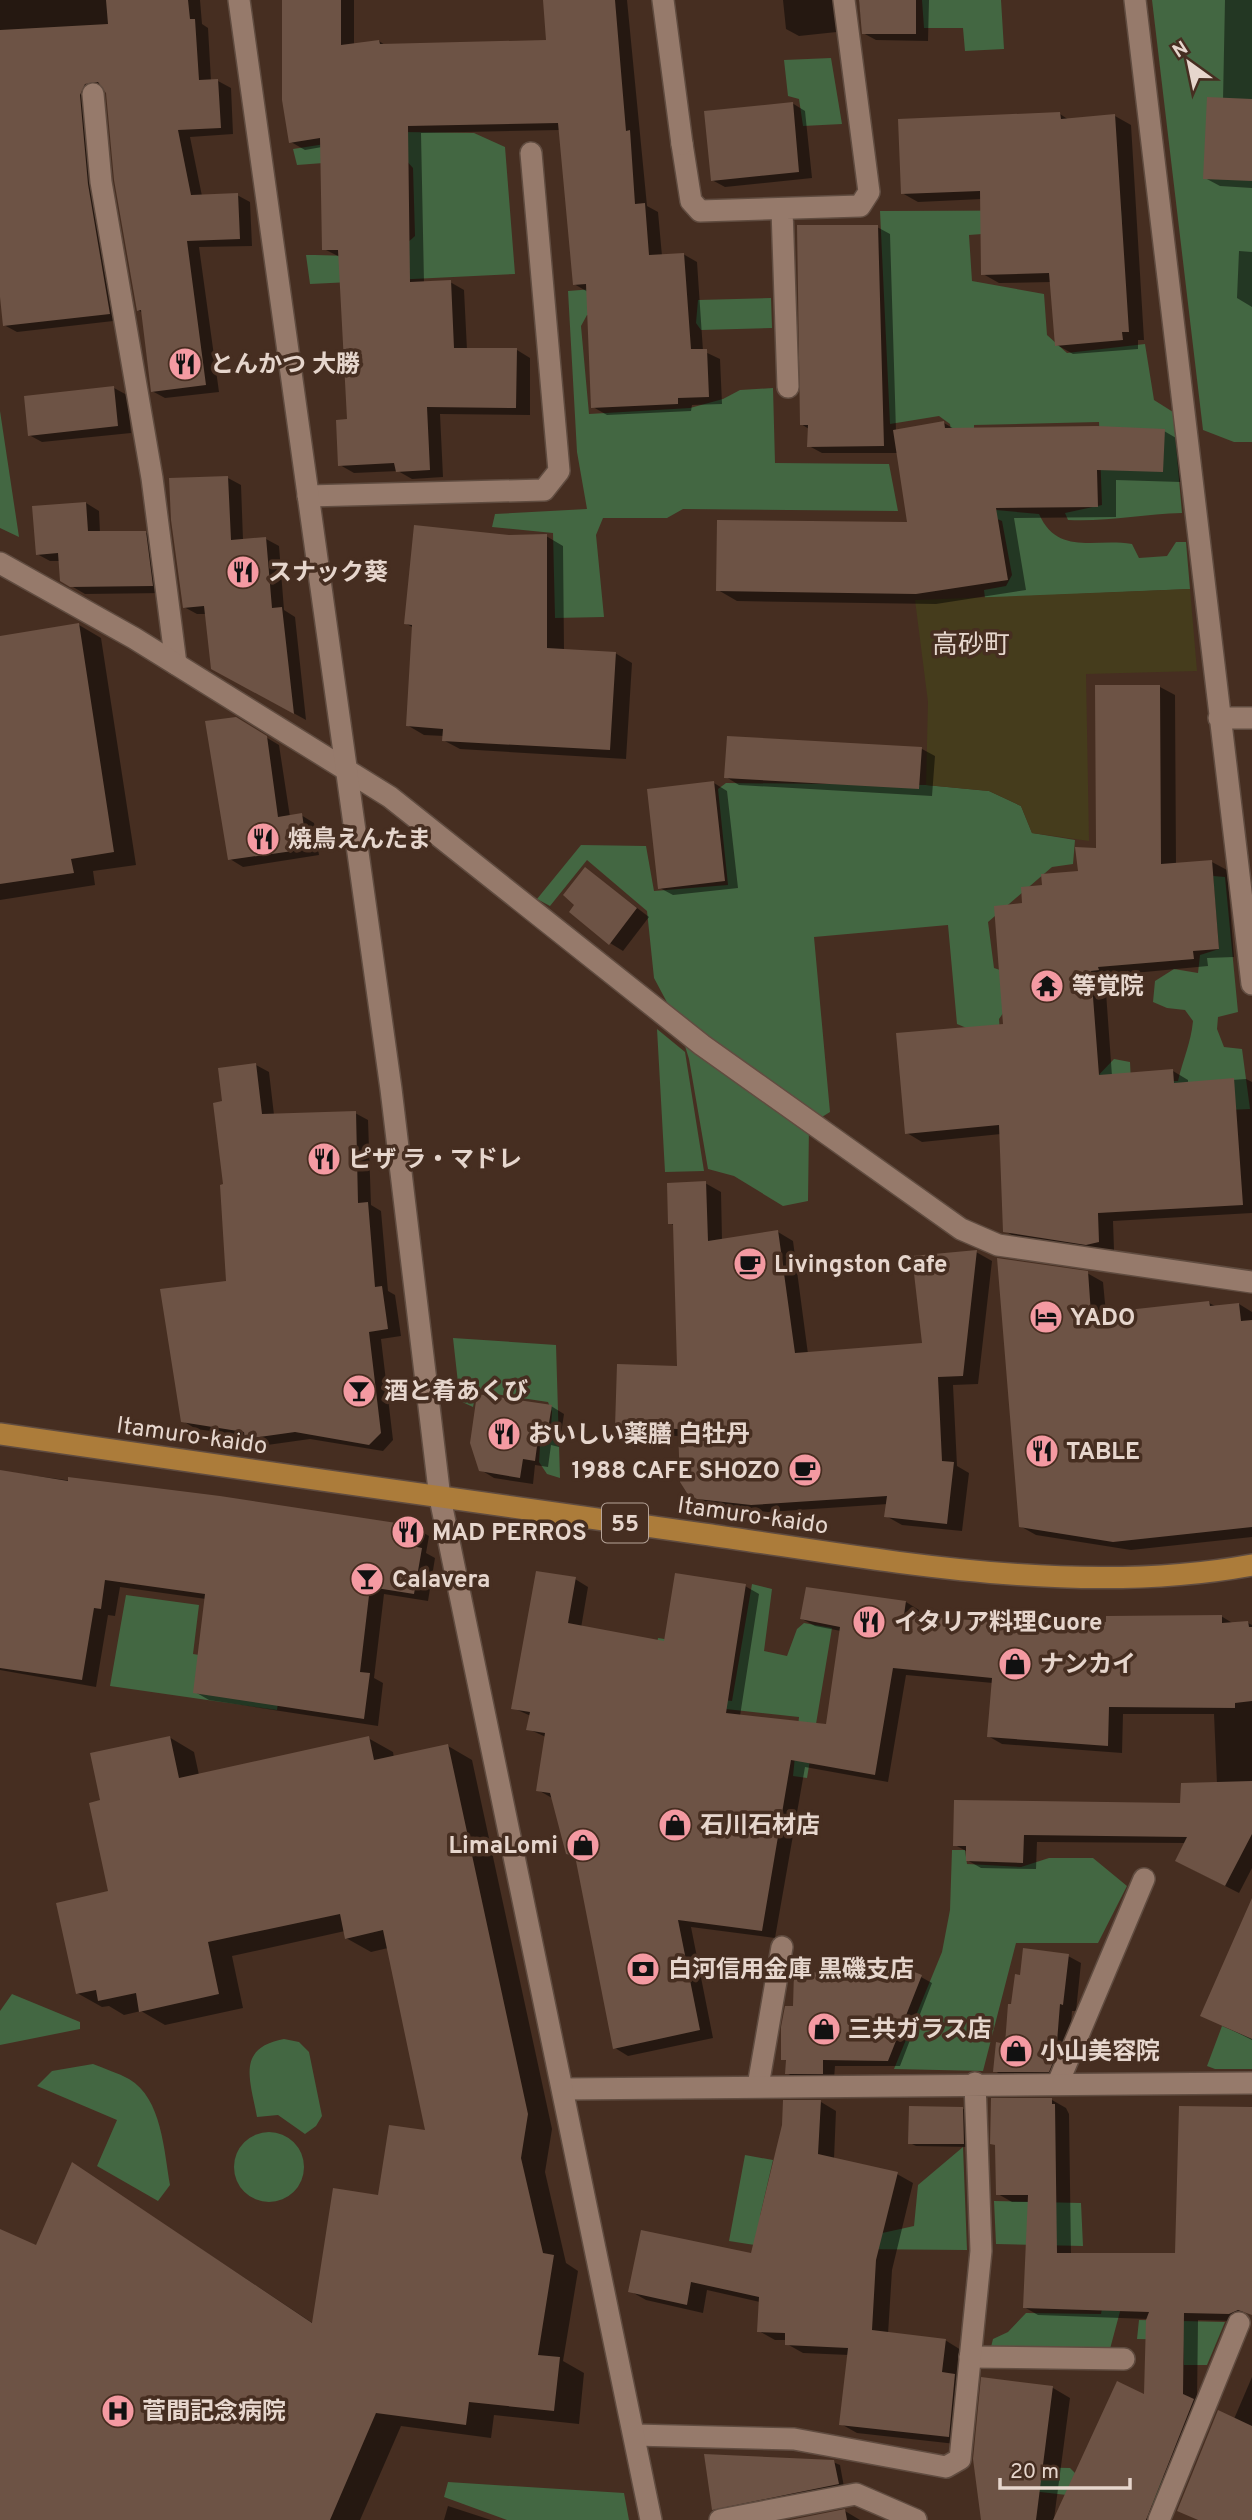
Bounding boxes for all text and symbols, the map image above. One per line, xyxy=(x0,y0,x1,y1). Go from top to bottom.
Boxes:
north arrow xyxy=(1154,28,1224,98)
text: N xyxy=(1169,37,1193,64)
restaurant icon: とんかつ 大勝 xyxy=(166,345,204,383)
place label: とんかつ 大勝 xyxy=(210,351,360,381)
restaurant icon: スナック葵 xyxy=(224,553,262,591)
place label: スナック葵 xyxy=(268,559,388,589)
district label: 高砂町 xyxy=(932,630,1010,663)
restaurant icon: 焼鳥えんたま xyxy=(244,820,282,858)
place label: 焼鳥えんたま xyxy=(288,826,431,856)
temple icon: 等覚院 xyxy=(1028,967,1066,1005)
place label: 等覚院 xyxy=(1072,973,1144,1003)
restaurant icon: ピザ ラ・マドレ xyxy=(305,1140,343,1178)
place label: ピザ ラ・マドレ xyxy=(348,1146,522,1176)
cafe icon: Livingston Cafe xyxy=(731,1245,769,1283)
place label: Livingston Cafe xyxy=(774,1251,947,1281)
hotel icon: YADO xyxy=(1027,1298,1065,1336)
place label: YADO xyxy=(1070,1304,1135,1334)
bar icon: 酒と肴あくび xyxy=(340,1372,378,1410)
place label: 酒と肴あくび xyxy=(384,1378,528,1408)
street label: Itamuro-kaido xyxy=(114,1412,269,1462)
restaurant icon: おいしい薬膳 白牡丹 xyxy=(485,1415,523,1453)
place label: おいしい薬膳 白牡丹 xyxy=(528,1421,750,1451)
restaurant icon: TABLE xyxy=(1023,1432,1061,1470)
place label: TABLE xyxy=(1066,1438,1140,1468)
cafe icon: 1988 CAFE SHOZO xyxy=(786,1451,824,1489)
place label: 1988 CAFE SHOZO xyxy=(572,1457,780,1487)
street label: Itamuro-kaido xyxy=(675,1492,830,1542)
road number: 55 xyxy=(602,1504,648,1542)
restaurant icon: MAD PERROS xyxy=(389,1513,427,1551)
place label: MAD PERROS xyxy=(432,1519,587,1549)
bar icon: Calavera xyxy=(348,1560,386,1598)
place label: Calavera xyxy=(392,1566,491,1596)
restaurant icon: イタリア料理Cuore xyxy=(850,1603,888,1641)
place label: イタリア料理Cuore xyxy=(894,1609,1102,1639)
shop icon: ナンカイ xyxy=(996,1645,1034,1683)
place label: ナンカイ xyxy=(1040,1651,1136,1681)
shop icon: 石川石材店 xyxy=(656,1806,694,1844)
place label: 石川石材店 xyxy=(700,1812,820,1842)
shop icon: LimaLomi xyxy=(564,1826,602,1864)
place label: LimaLomi xyxy=(448,1832,558,1862)
bank icon: 白河信用金庫 黒磯支店 xyxy=(624,1950,662,1988)
place label: 白河信用金庫 黒磯支店 xyxy=(668,1956,914,1986)
shop icon: 三共ガラス店 xyxy=(805,2010,843,2048)
place label: 三共ガラス店 xyxy=(848,2016,992,2046)
shop icon: 小山美容院 xyxy=(997,2032,1035,2070)
place label: 小山美容院 xyxy=(1040,2038,1160,2068)
hospital icon: 菅間記念病院 xyxy=(99,2392,137,2430)
place label: 菅間記念病院 xyxy=(142,2398,286,2428)
scale bar xyxy=(1000,2446,1130,2490)
text: 20 m xyxy=(1010,2459,1059,2486)

